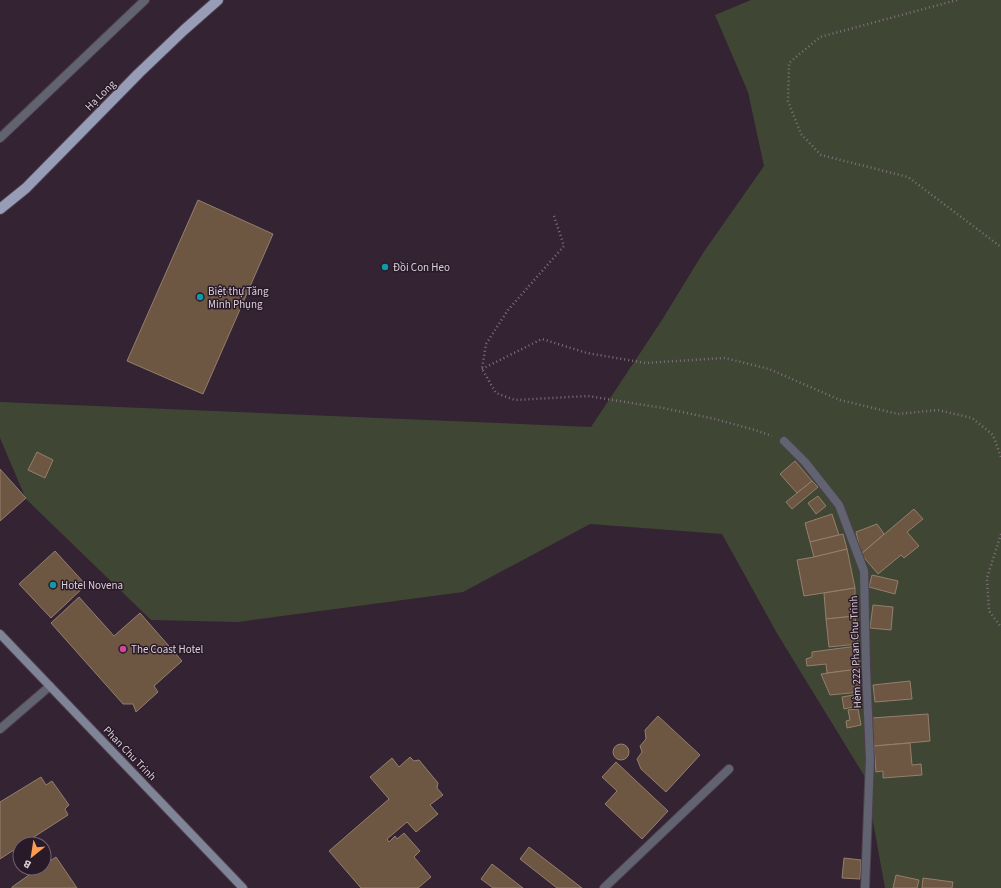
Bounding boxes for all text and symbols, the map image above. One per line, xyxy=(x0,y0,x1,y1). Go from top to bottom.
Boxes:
street label: Hạ Long xyxy=(82,76,119,114)
place label: Đồi Con Heo xyxy=(393,260,450,275)
marker: Đồi Con Heo xyxy=(380,262,390,272)
place label: Biệt thự Tăng Minh Phụng xyxy=(208,284,269,312)
marker: Biệt thự Tăng Minh Phụng xyxy=(195,292,205,302)
place label: Hotel Novena xyxy=(61,578,123,593)
marker: Hotel Novena xyxy=(48,580,58,590)
street label: Hẻm 222 Phan Chu Trinh xyxy=(846,595,865,709)
place label: The Coast Hotel xyxy=(131,642,203,657)
marker: The Coast Hotel xyxy=(118,644,128,654)
street label: Phan Chu Trinh xyxy=(100,723,159,784)
north arrow xyxy=(12,836,52,876)
text: B xyxy=(20,856,34,872)

